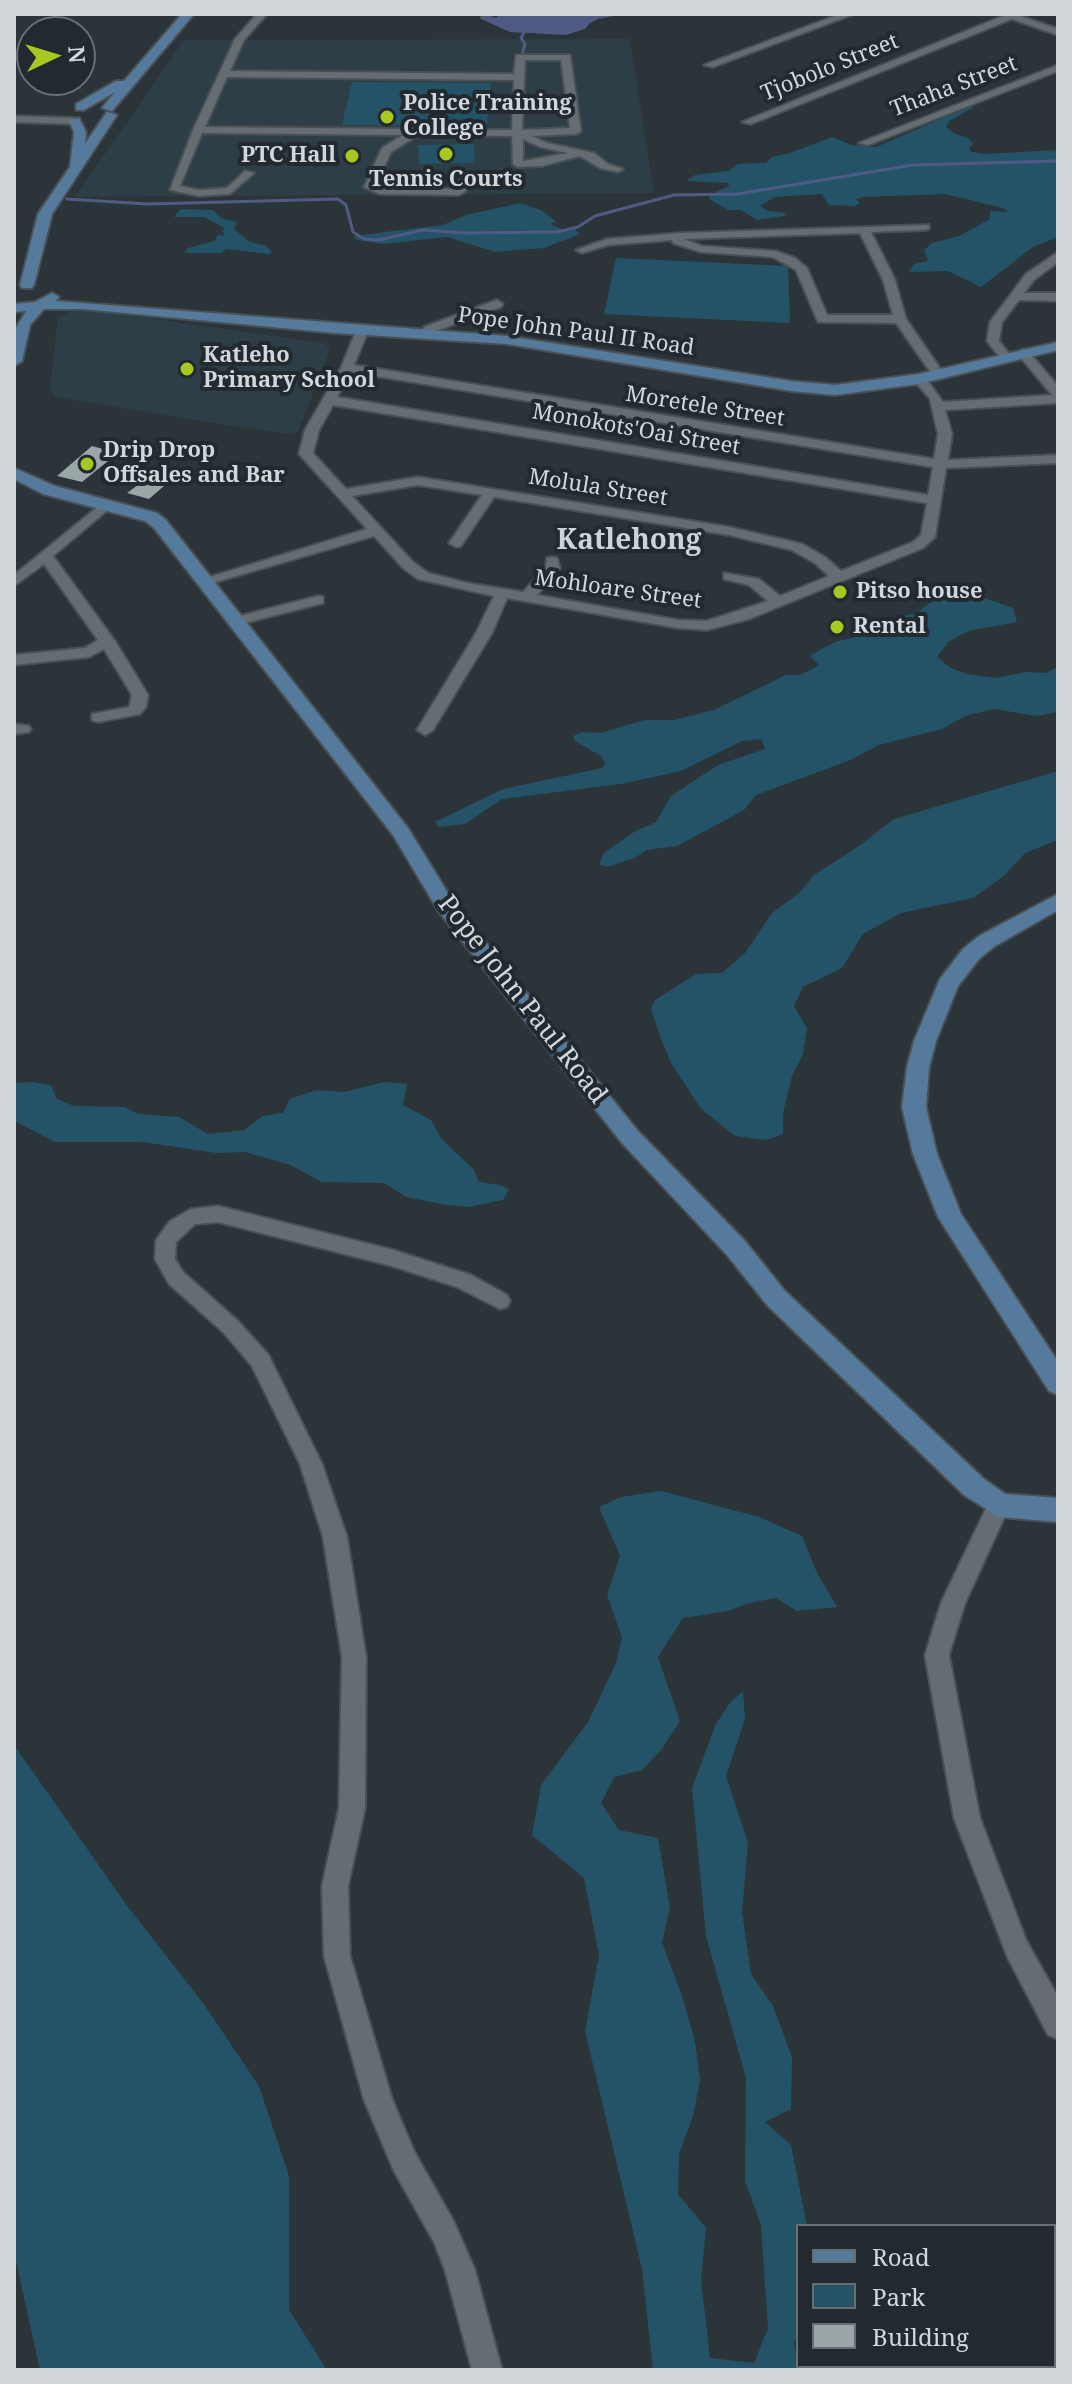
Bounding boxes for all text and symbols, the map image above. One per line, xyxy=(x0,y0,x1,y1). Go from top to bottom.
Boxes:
north arrow xyxy=(16,16,96,96)
street label: Tjobolo Street xyxy=(758,28,902,108)
text: N xyxy=(62,45,94,64)
street label: Thaha Street xyxy=(887,51,1021,123)
place label: Police Training College xyxy=(403,91,572,142)
marker: Police Training College xyxy=(378,108,396,126)
place label: PTC Hall xyxy=(241,143,336,169)
marker: Tennis Courts xyxy=(437,145,455,163)
marker: PTC Hall xyxy=(343,147,361,165)
place label: Tennis Courts xyxy=(369,167,523,193)
street label: Pope John Paul II Road xyxy=(456,302,696,362)
place label: Katleho Primary School xyxy=(203,343,375,394)
marker: Katleho Primary School xyxy=(178,360,196,378)
street label: Moretele Street xyxy=(624,381,786,433)
street label: Monokots'Oai Street xyxy=(530,399,742,461)
place label: Drip Drop Offsales and Bar xyxy=(103,438,285,490)
marker: Drip Drop Offsales and Bar xyxy=(78,455,96,473)
street label: Molula Street xyxy=(527,464,669,512)
district label: Katlehong xyxy=(557,524,701,558)
street label: Mohloare Street xyxy=(533,565,703,615)
place label: Pitso house xyxy=(856,579,983,605)
marker: Pitso house xyxy=(831,583,849,601)
place label: Rental xyxy=(853,614,926,640)
marker: Rental xyxy=(828,618,846,636)
street label: Pope John Paul Road xyxy=(431,890,613,1110)
legend xyxy=(796,2224,1056,2368)
text: Road xyxy=(872,2240,930,2273)
text: Park xyxy=(872,2280,925,2313)
text: Building xyxy=(872,2320,969,2353)

